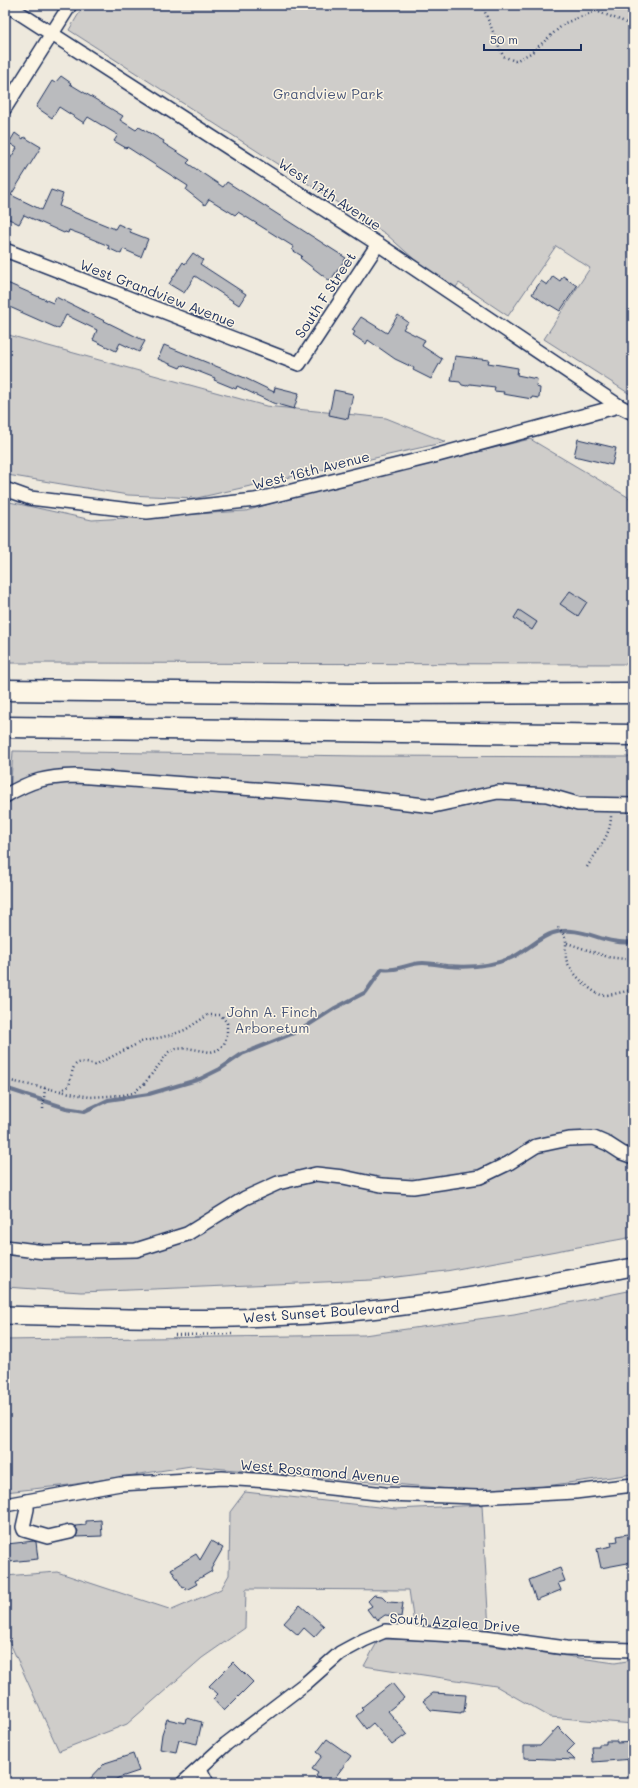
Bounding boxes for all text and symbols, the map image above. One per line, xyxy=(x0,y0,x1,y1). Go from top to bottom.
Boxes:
scale bar xyxy=(484,26,581,52)
text: 50 m xyxy=(490,31,518,47)
park label: Grandview Park xyxy=(273,84,383,103)
street label: West 17th Avenue xyxy=(275,154,385,234)
street label: South F Street xyxy=(290,248,360,342)
street label: West Grandview Avenue xyxy=(77,255,239,331)
street label: West 16th Avenue xyxy=(250,446,372,494)
park label: John A. Finch Arboretum xyxy=(227,1002,317,1037)
street label: West Sunset Boulevard xyxy=(242,1297,400,1327)
street label: West Rosamond Avenue xyxy=(239,1455,401,1487)
street label: South Azalea Drive xyxy=(389,1608,521,1636)

